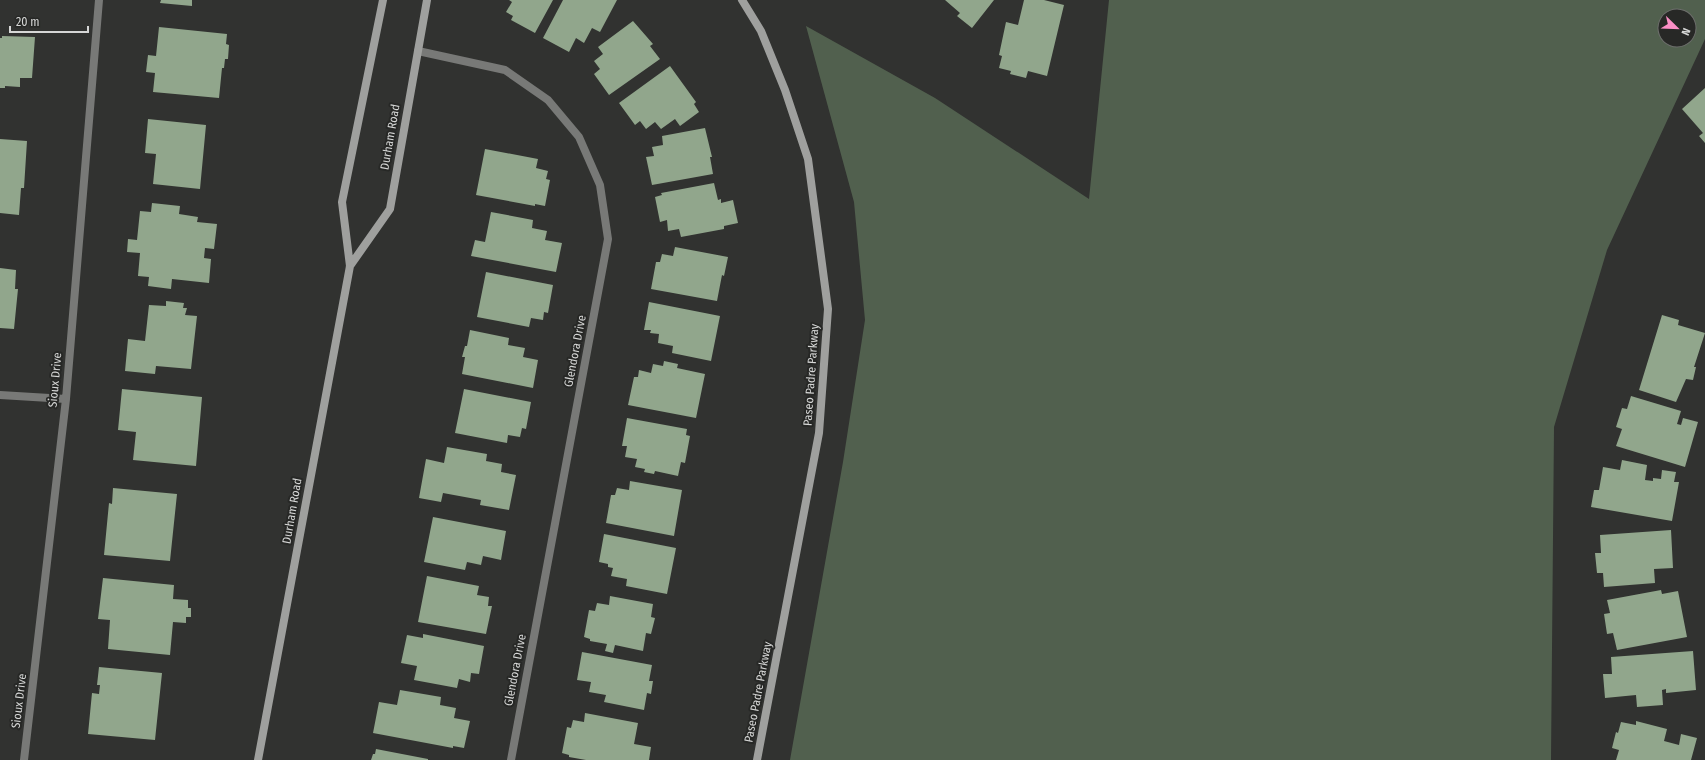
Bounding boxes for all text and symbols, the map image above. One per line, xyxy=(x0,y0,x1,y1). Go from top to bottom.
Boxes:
scale bar xyxy=(10,8,88,34)
north arrow xyxy=(1657,8,1697,48)
text: 20 m xyxy=(16,15,40,29)
text: N xyxy=(1678,26,1693,37)
street label: Durham Road xyxy=(377,103,403,171)
street label: Glendora Drive xyxy=(561,314,589,388)
street label: Paseo Padre Parkway xyxy=(800,323,822,426)
street label: Sioux Drive xyxy=(46,352,64,408)
street label: Durham Road xyxy=(279,477,305,545)
street label: Glendora Drive xyxy=(501,633,529,707)
street label: Paseo Padre Parkway xyxy=(741,640,775,744)
street label: Sioux Drive xyxy=(9,673,29,729)

